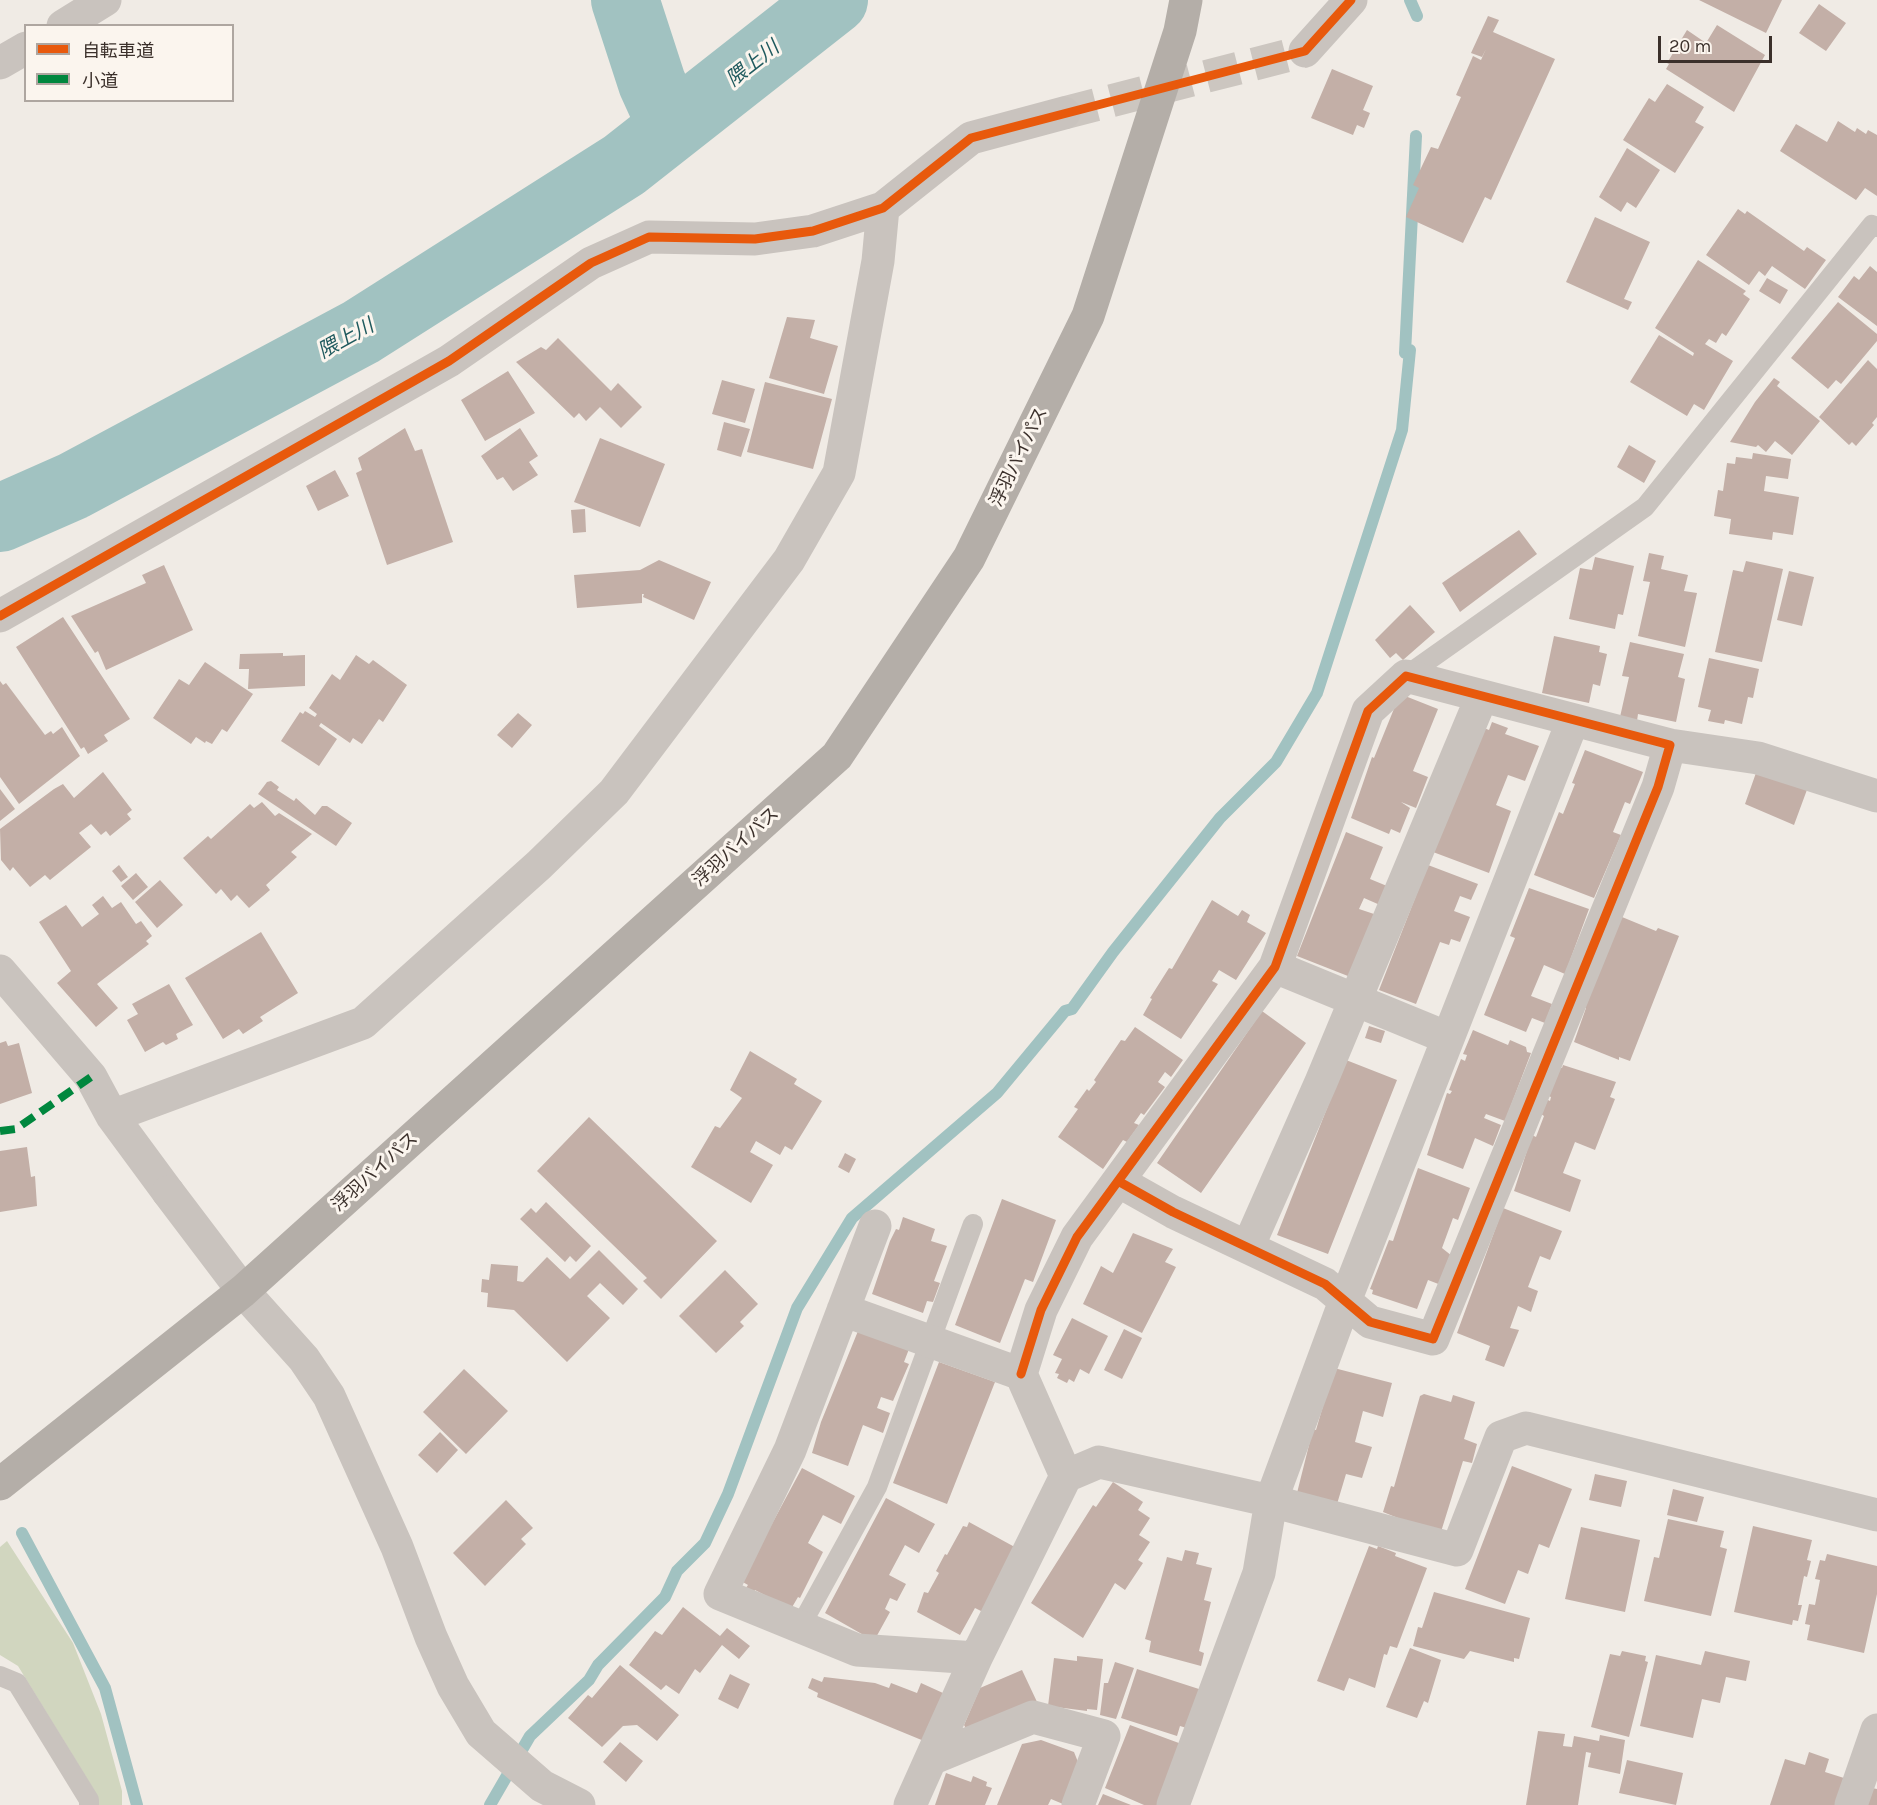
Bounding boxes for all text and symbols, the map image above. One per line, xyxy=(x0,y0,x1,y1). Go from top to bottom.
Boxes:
legend xyxy=(24,24,234,102)
scale bar xyxy=(1661,24,1775,62)
text: 20 m xyxy=(1669,35,1711,57)
water label: 隈上川 xyxy=(722,36,784,92)
text: 自転車道 xyxy=(82,40,154,62)
text: 小道 xyxy=(82,70,118,92)
water label: 隈上川 xyxy=(314,314,378,364)
street label: 浮羽バイパス xyxy=(986,404,1052,510)
street label: 浮羽バイパス xyxy=(689,803,783,891)
street label: 浮羽バイパス xyxy=(328,1128,422,1216)

